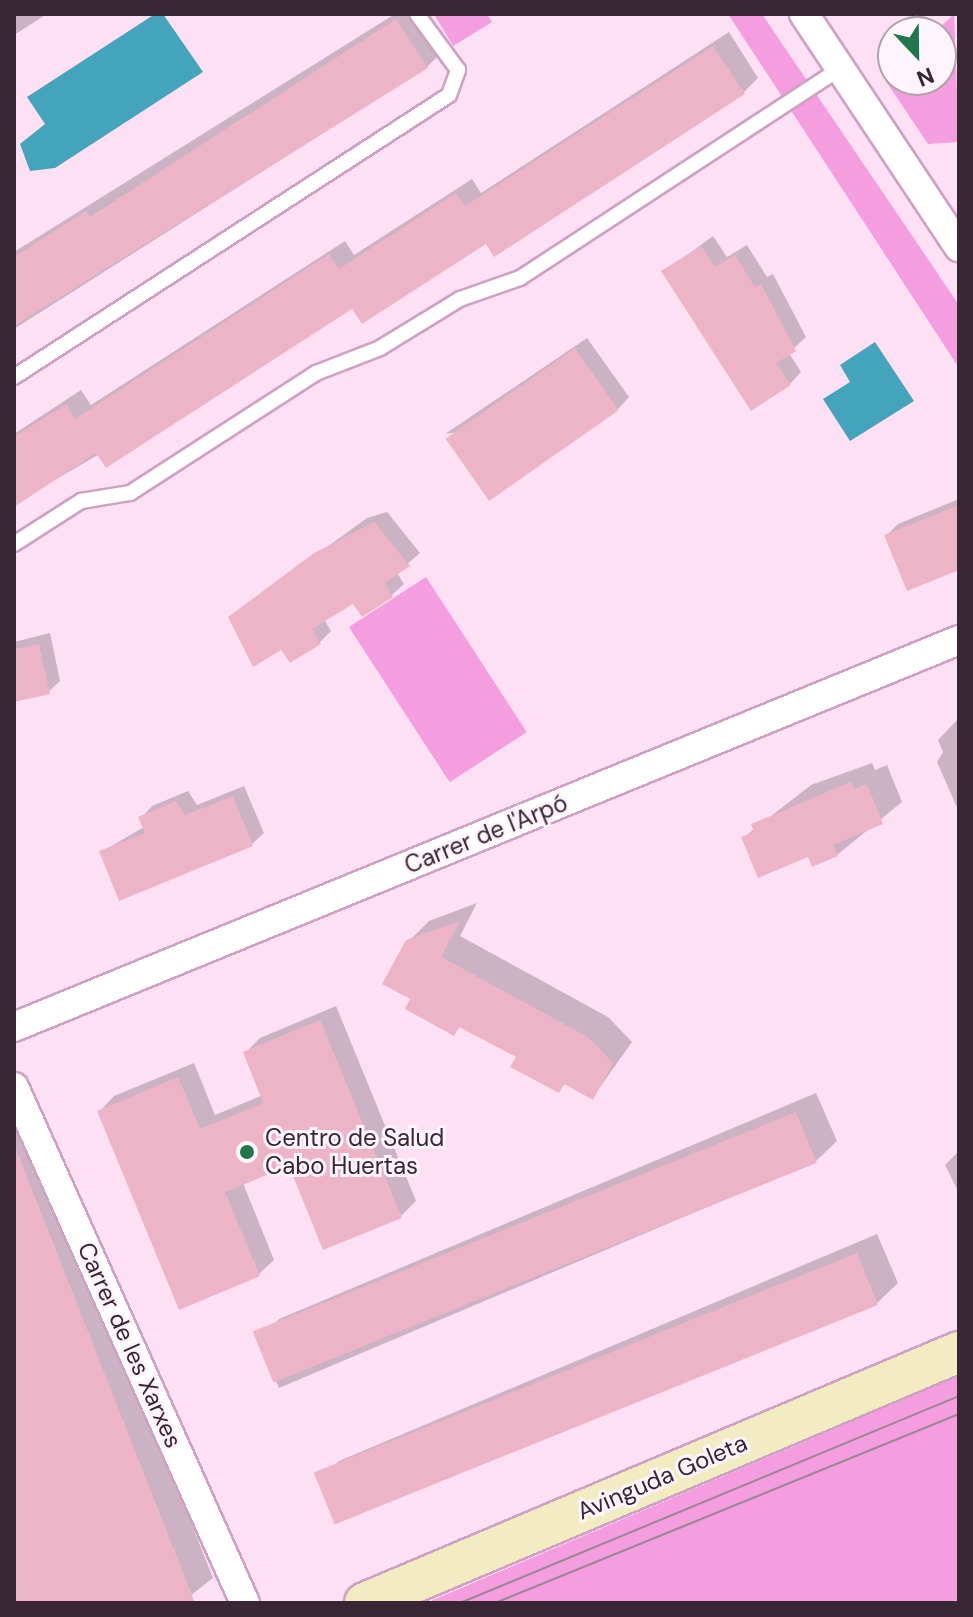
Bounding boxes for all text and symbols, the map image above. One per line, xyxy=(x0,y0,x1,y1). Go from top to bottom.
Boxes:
north arrow xyxy=(877,16,957,96)
text: N xyxy=(913,60,938,93)
street label: Carrer de l'Arpó xyxy=(400,788,572,880)
place label: Centro de Salud Cabo Huertas xyxy=(265,1124,444,1180)
marker: Centro de Salud Cabo Huertas xyxy=(236,1141,258,1163)
street label: Carrer de les Xarxes xyxy=(72,1238,188,1452)
street label: Avinguda Goleta xyxy=(573,1428,751,1526)

